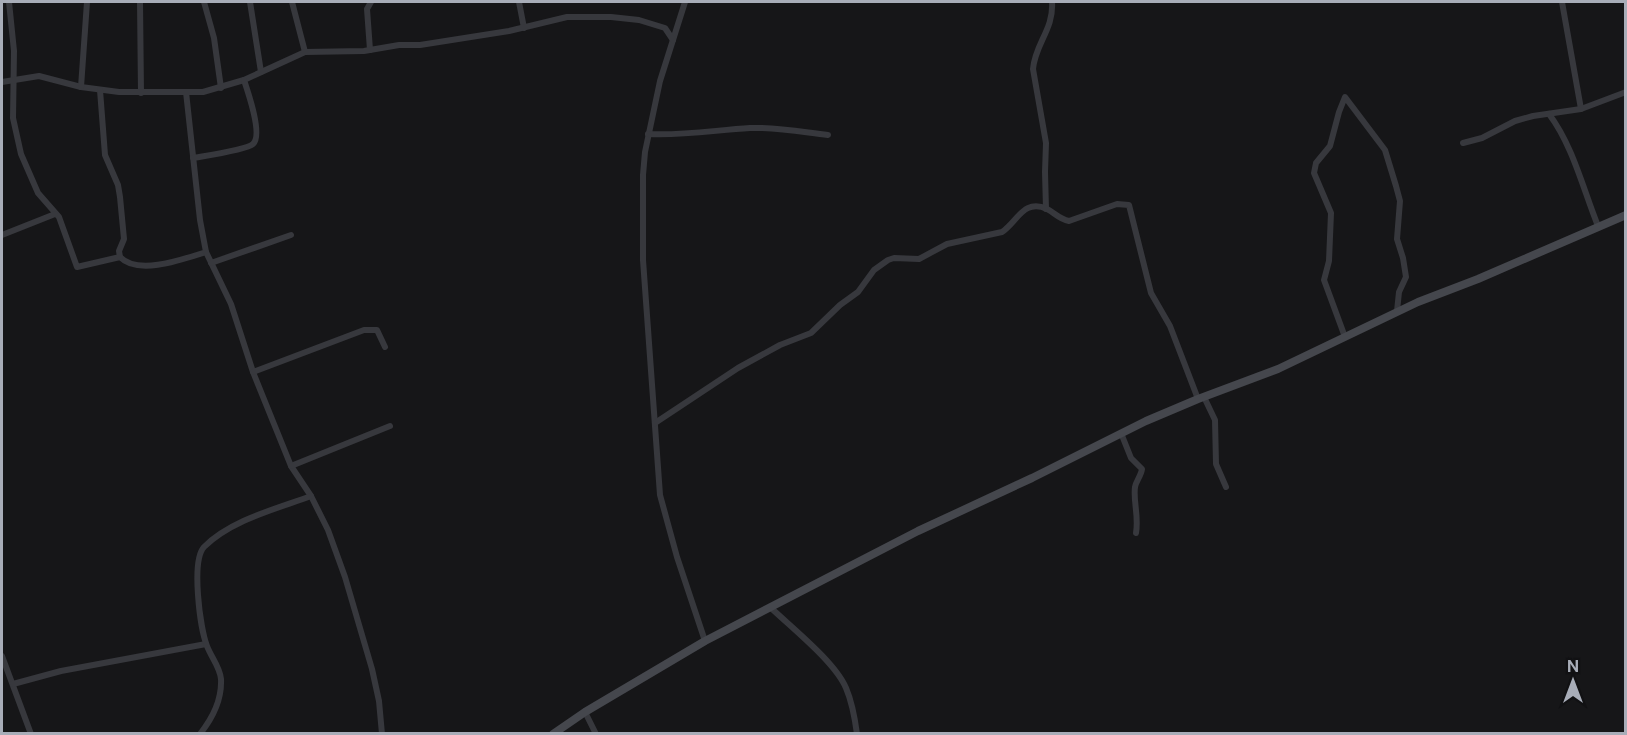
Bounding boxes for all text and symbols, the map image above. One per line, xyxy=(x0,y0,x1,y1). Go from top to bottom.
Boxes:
north arrow xyxy=(1543,651,1603,711)
text: N xyxy=(1567,657,1579,676)

